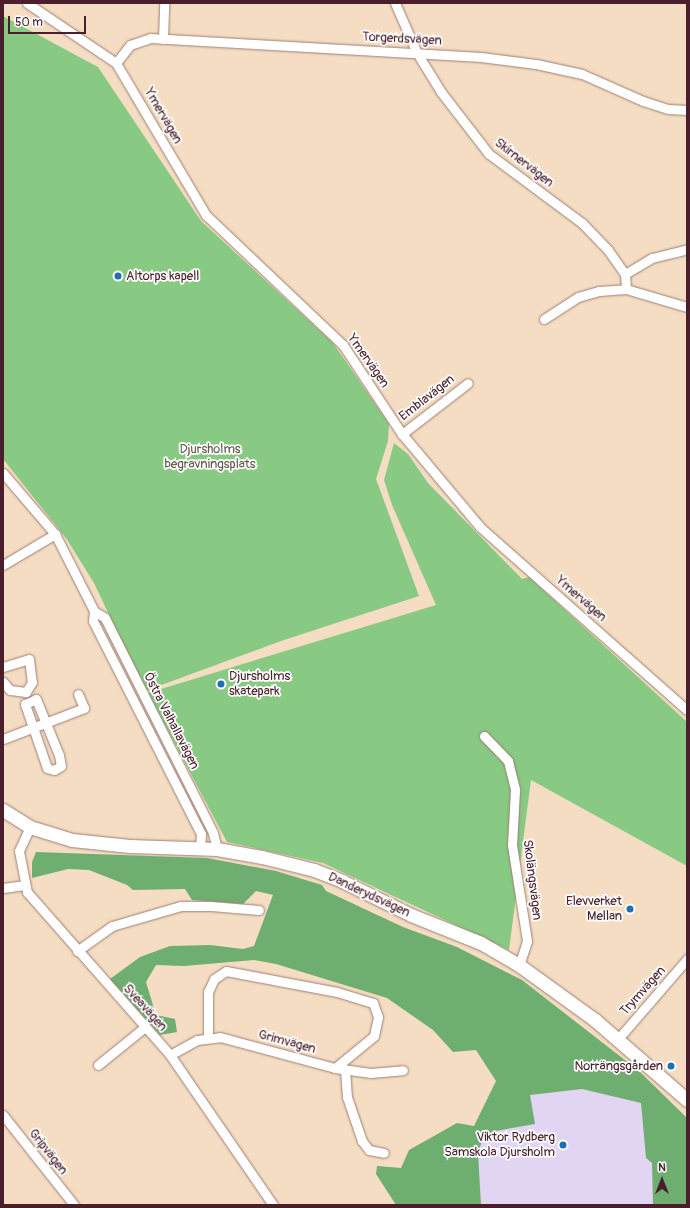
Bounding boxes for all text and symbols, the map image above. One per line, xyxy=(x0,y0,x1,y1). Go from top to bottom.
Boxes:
scale bar xyxy=(10,8,88,34)
text: 50 m xyxy=(15,15,43,30)
street label: Torgerdsvägen xyxy=(362,29,442,49)
street label: Ymervägen xyxy=(141,85,185,147)
street label: Skirnervägen xyxy=(491,135,557,191)
place label: Altorps kapell xyxy=(126,268,199,284)
marker: Altorps kapell xyxy=(113,271,123,281)
street label: Ymervägen xyxy=(344,331,392,391)
street label: Emblavägen xyxy=(396,372,458,424)
park label: Djursholms begravningsplats xyxy=(164,442,256,473)
street label: Ymervägen xyxy=(552,573,610,625)
place label: Djursholms skatepark xyxy=(229,669,290,700)
street label: Östra Valhallavägen xyxy=(140,670,202,772)
marker: Djursholms skatepark xyxy=(216,679,226,689)
street label: Skolängsvägen xyxy=(519,839,545,921)
street label: Danderydsvägen xyxy=(326,869,412,921)
place label: Elevverket Mellan xyxy=(566,894,622,925)
marker: Elevverket Mellan xyxy=(625,904,635,914)
street label: Trymvägen xyxy=(617,963,669,1019)
street label: Sveavägen xyxy=(120,981,170,1035)
street label: Grimvägen xyxy=(257,1027,317,1057)
place label: Norrängsgården xyxy=(574,1058,663,1074)
marker: Norrängsgården xyxy=(666,1061,676,1071)
street label: Gripvägen xyxy=(25,1126,71,1178)
place label: Viktor Rydberg Samskola Djursholm xyxy=(444,1130,555,1161)
marker: Viktor Rydberg Samskola Djursholm xyxy=(558,1140,568,1150)
north arrow xyxy=(642,1160,682,1200)
text: N xyxy=(658,1161,666,1174)

